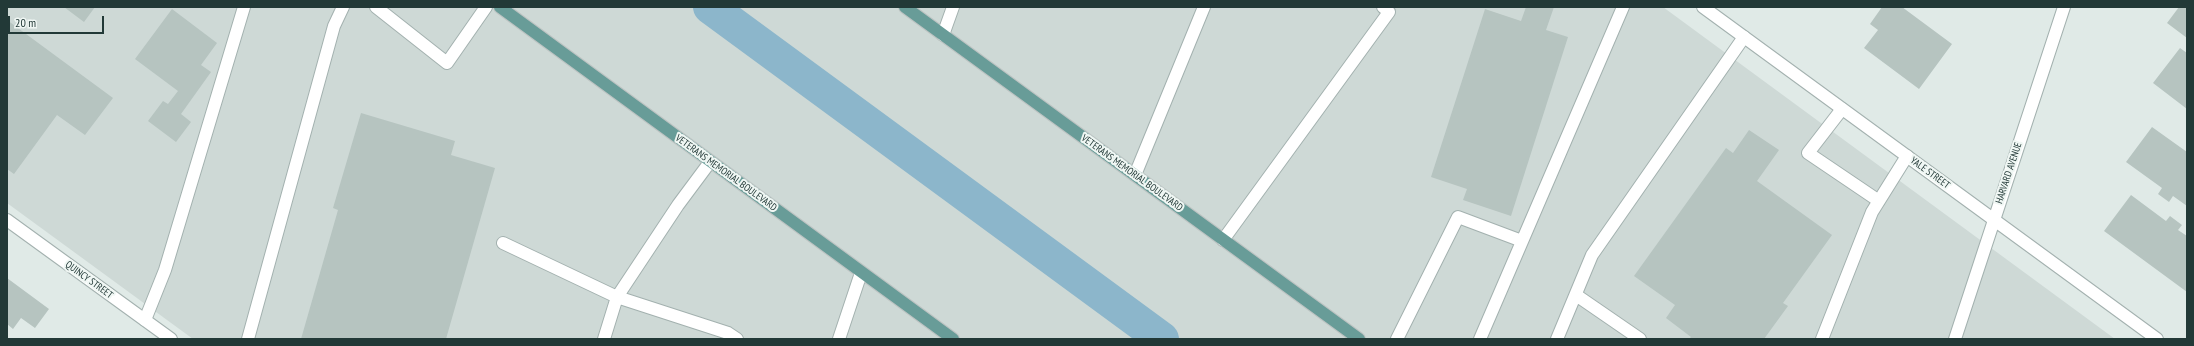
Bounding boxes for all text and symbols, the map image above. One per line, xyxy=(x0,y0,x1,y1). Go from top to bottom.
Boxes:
scale bar xyxy=(10,8,106,34)
text: 20 m xyxy=(15,15,36,30)
street label: VETERANS MEMORIAL BOULEVARD xyxy=(673,132,779,214)
street label: VETERANS MEMORIAL BOULEVARD xyxy=(1079,132,1185,214)
street label: HARVARD AVENUE xyxy=(1993,141,2025,205)
street label: YALE STREET xyxy=(1908,155,1952,191)
street label: QUINCY STREET xyxy=(63,259,115,301)

